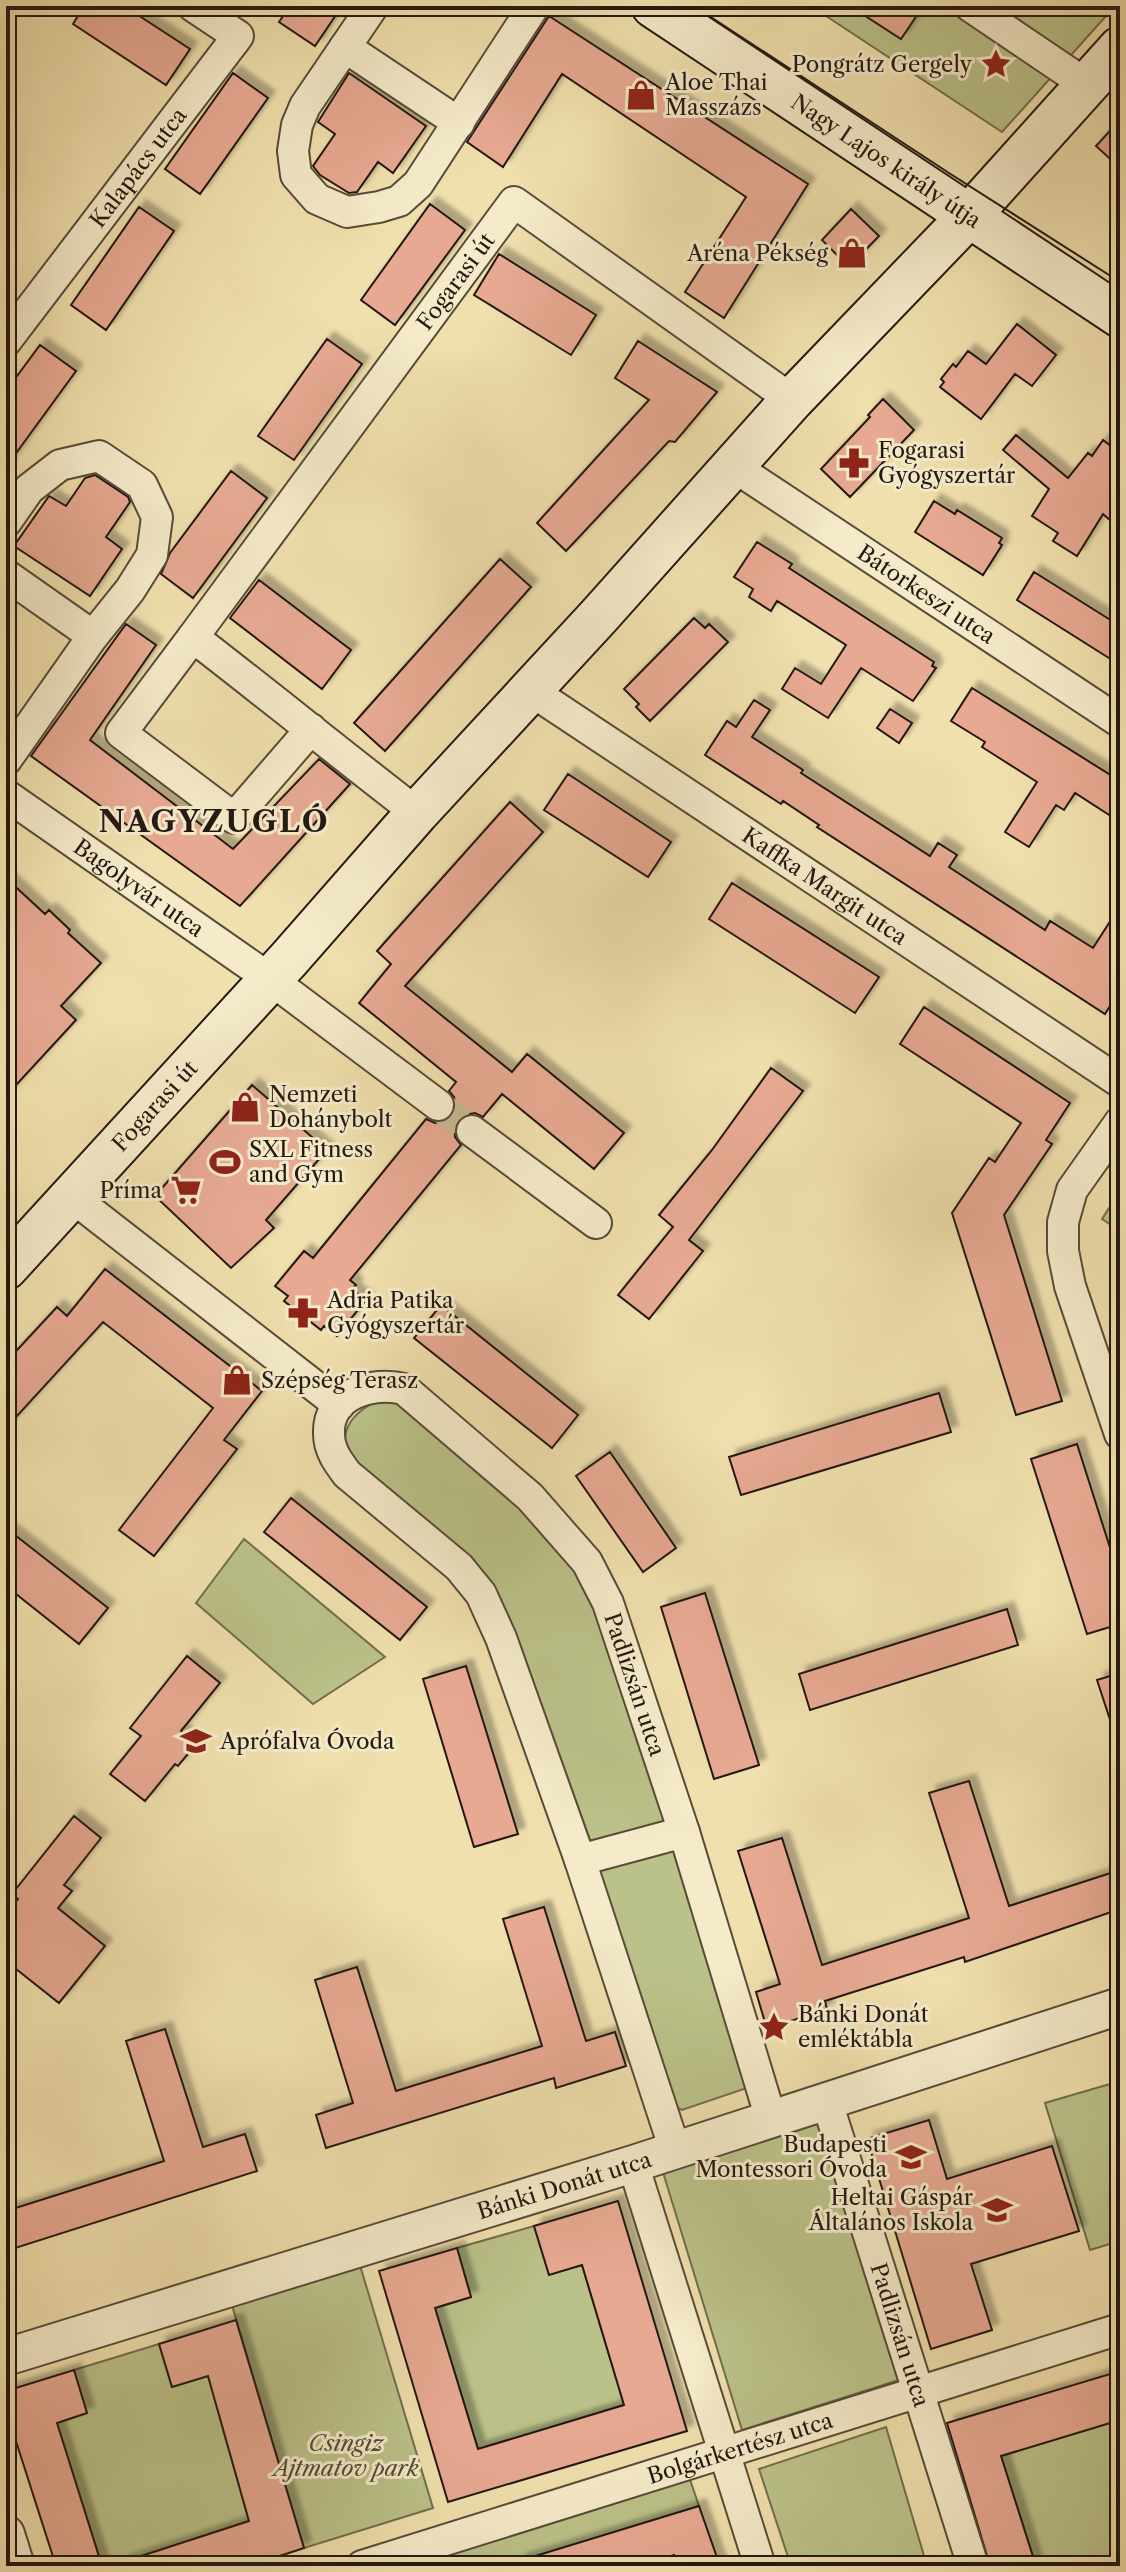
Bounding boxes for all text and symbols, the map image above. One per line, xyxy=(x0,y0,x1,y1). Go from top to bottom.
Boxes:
place icon: Pongrátz Gergely xyxy=(979,47,1013,81)
place label: Pongrátz Gergely xyxy=(792,51,973,78)
place label: Aloe Thai Masszázs xyxy=(664,69,768,121)
shop icon: Aloe Thai Masszázs xyxy=(624,78,658,112)
street label: Nagy Lajos király útja xyxy=(786,88,987,234)
street label: Kalapács utca xyxy=(84,102,192,233)
street label: Fogarasi út xyxy=(411,227,500,335)
shop icon: Aréna Pékség xyxy=(835,236,869,270)
place label: Aréna Pékség xyxy=(686,240,828,267)
place label: Fogarasi Gyógyszertár xyxy=(878,437,1015,489)
pharmacy icon: Fogarasi Gyógyszertár xyxy=(837,446,871,480)
street label: Bátorkeszi utca xyxy=(852,539,1001,650)
district label: NAGYZUGLÓ xyxy=(98,803,330,840)
street label: Kaffka Margit utca xyxy=(737,821,913,951)
street label: Bagolyvár utca xyxy=(69,833,210,943)
street label: Fogarasi út xyxy=(106,1054,203,1157)
place label: Nemzeti Dohánybolt xyxy=(269,1081,392,1133)
shop icon: Nemzeti Dohánybolt xyxy=(228,1090,262,1124)
place label: SXL Fitness and Gym xyxy=(249,1136,373,1188)
sports icon: SXL Fitness and Gym xyxy=(208,1145,242,1179)
supermarket icon: Príma xyxy=(169,1173,203,1207)
place label: Príma xyxy=(99,1177,162,1204)
place label: Adria Patika Gyógyszertár xyxy=(326,1287,464,1339)
pharmacy icon: Adria Patika Gyógyszertár xyxy=(286,1296,320,1330)
shop icon: Szépség Terasz xyxy=(220,1363,254,1397)
place label: Szépség Terasz xyxy=(261,1367,418,1394)
street label: Padlizsán utca xyxy=(599,1609,671,1760)
school or university icon: Aprófalva Óvoda xyxy=(179,1724,213,1758)
place label: Aprófalva Óvoda xyxy=(219,1727,395,1755)
place label: Bánki Donát emléktábla xyxy=(798,2001,929,2053)
place icon: Bánki Donát emléktábla xyxy=(757,2010,791,2044)
place label: Budapesti Montessori Óvoda xyxy=(695,2131,887,2183)
school or university icon: Budapesti Montessori Óvoda xyxy=(894,2140,928,2174)
street label: Bánki Donát utca xyxy=(474,2145,655,2225)
place label: Heltai Gáspár Általános Iskola xyxy=(808,2184,973,2236)
school or university icon: Heltai Gáspár Általános Iskola xyxy=(980,2193,1014,2227)
street label: Padlizsán utca xyxy=(865,2260,936,2410)
street label: Bolgárkertész utca xyxy=(644,2406,836,2489)
park label: Csingiz Ajtmatov park xyxy=(270,2430,419,2482)

